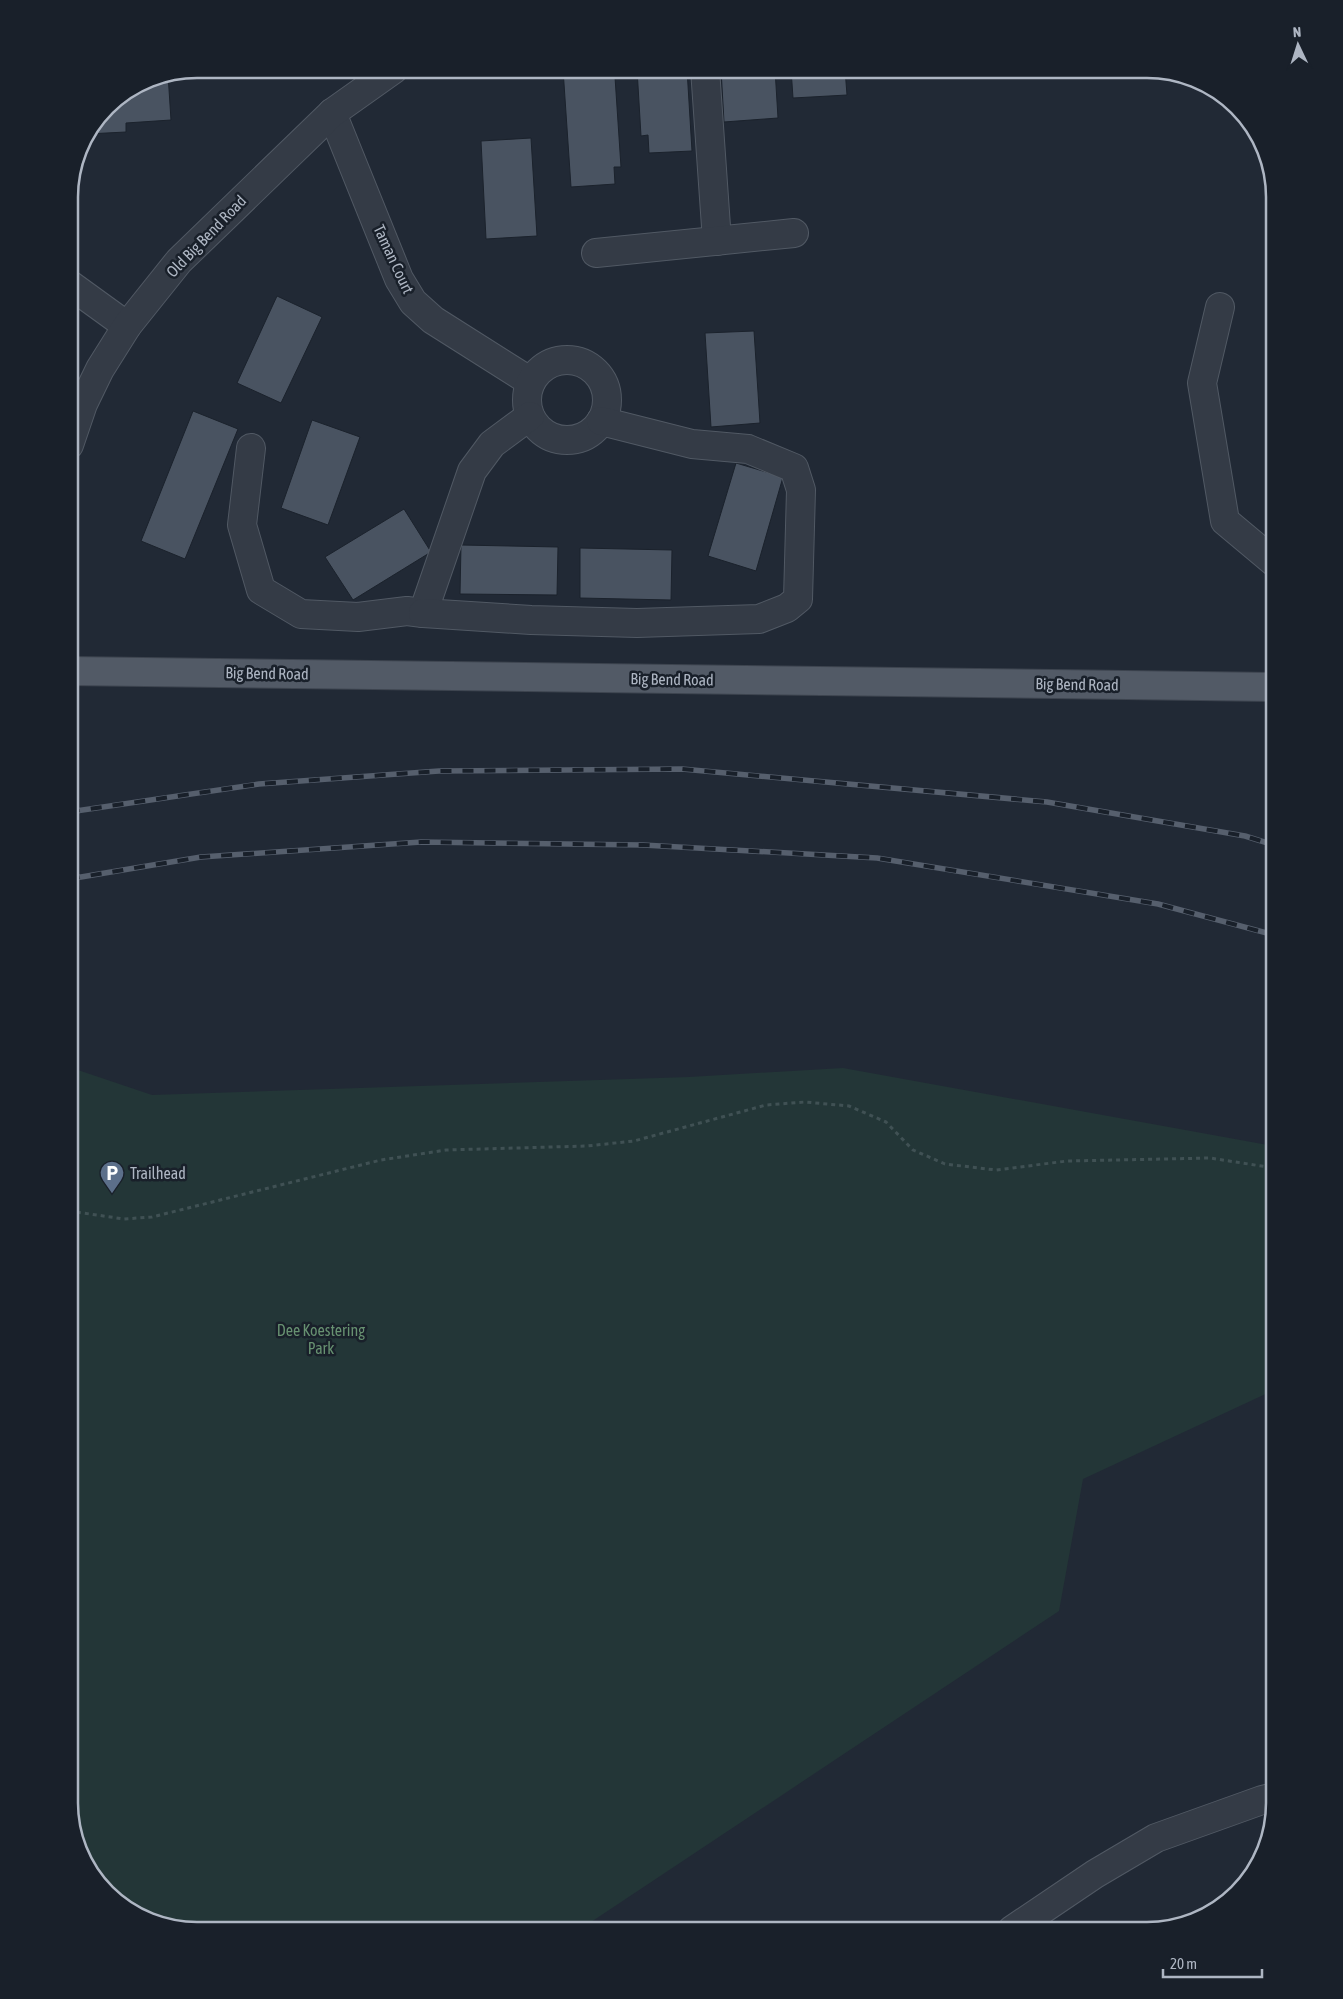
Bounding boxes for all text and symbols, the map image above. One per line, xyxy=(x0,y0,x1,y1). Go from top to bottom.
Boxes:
north arrow xyxy=(1273,20,1323,70)
text: N xyxy=(1292,24,1302,40)
street label: Old Big Bend Road xyxy=(163,191,250,281)
street label: Taman Court xyxy=(370,222,418,297)
street label: Big Bend Road xyxy=(225,663,309,684)
street label: Big Bend Road xyxy=(630,669,714,690)
street label: Big Bend Road xyxy=(1035,674,1119,695)
parking icon: Trailhead xyxy=(99,1160,125,1194)
place label: Trailhead xyxy=(130,1164,186,1182)
park label: Dee Koestering Park xyxy=(277,1321,365,1357)
scale bar xyxy=(1163,1946,1262,1978)
text: 20 m xyxy=(1170,1955,1197,1972)

